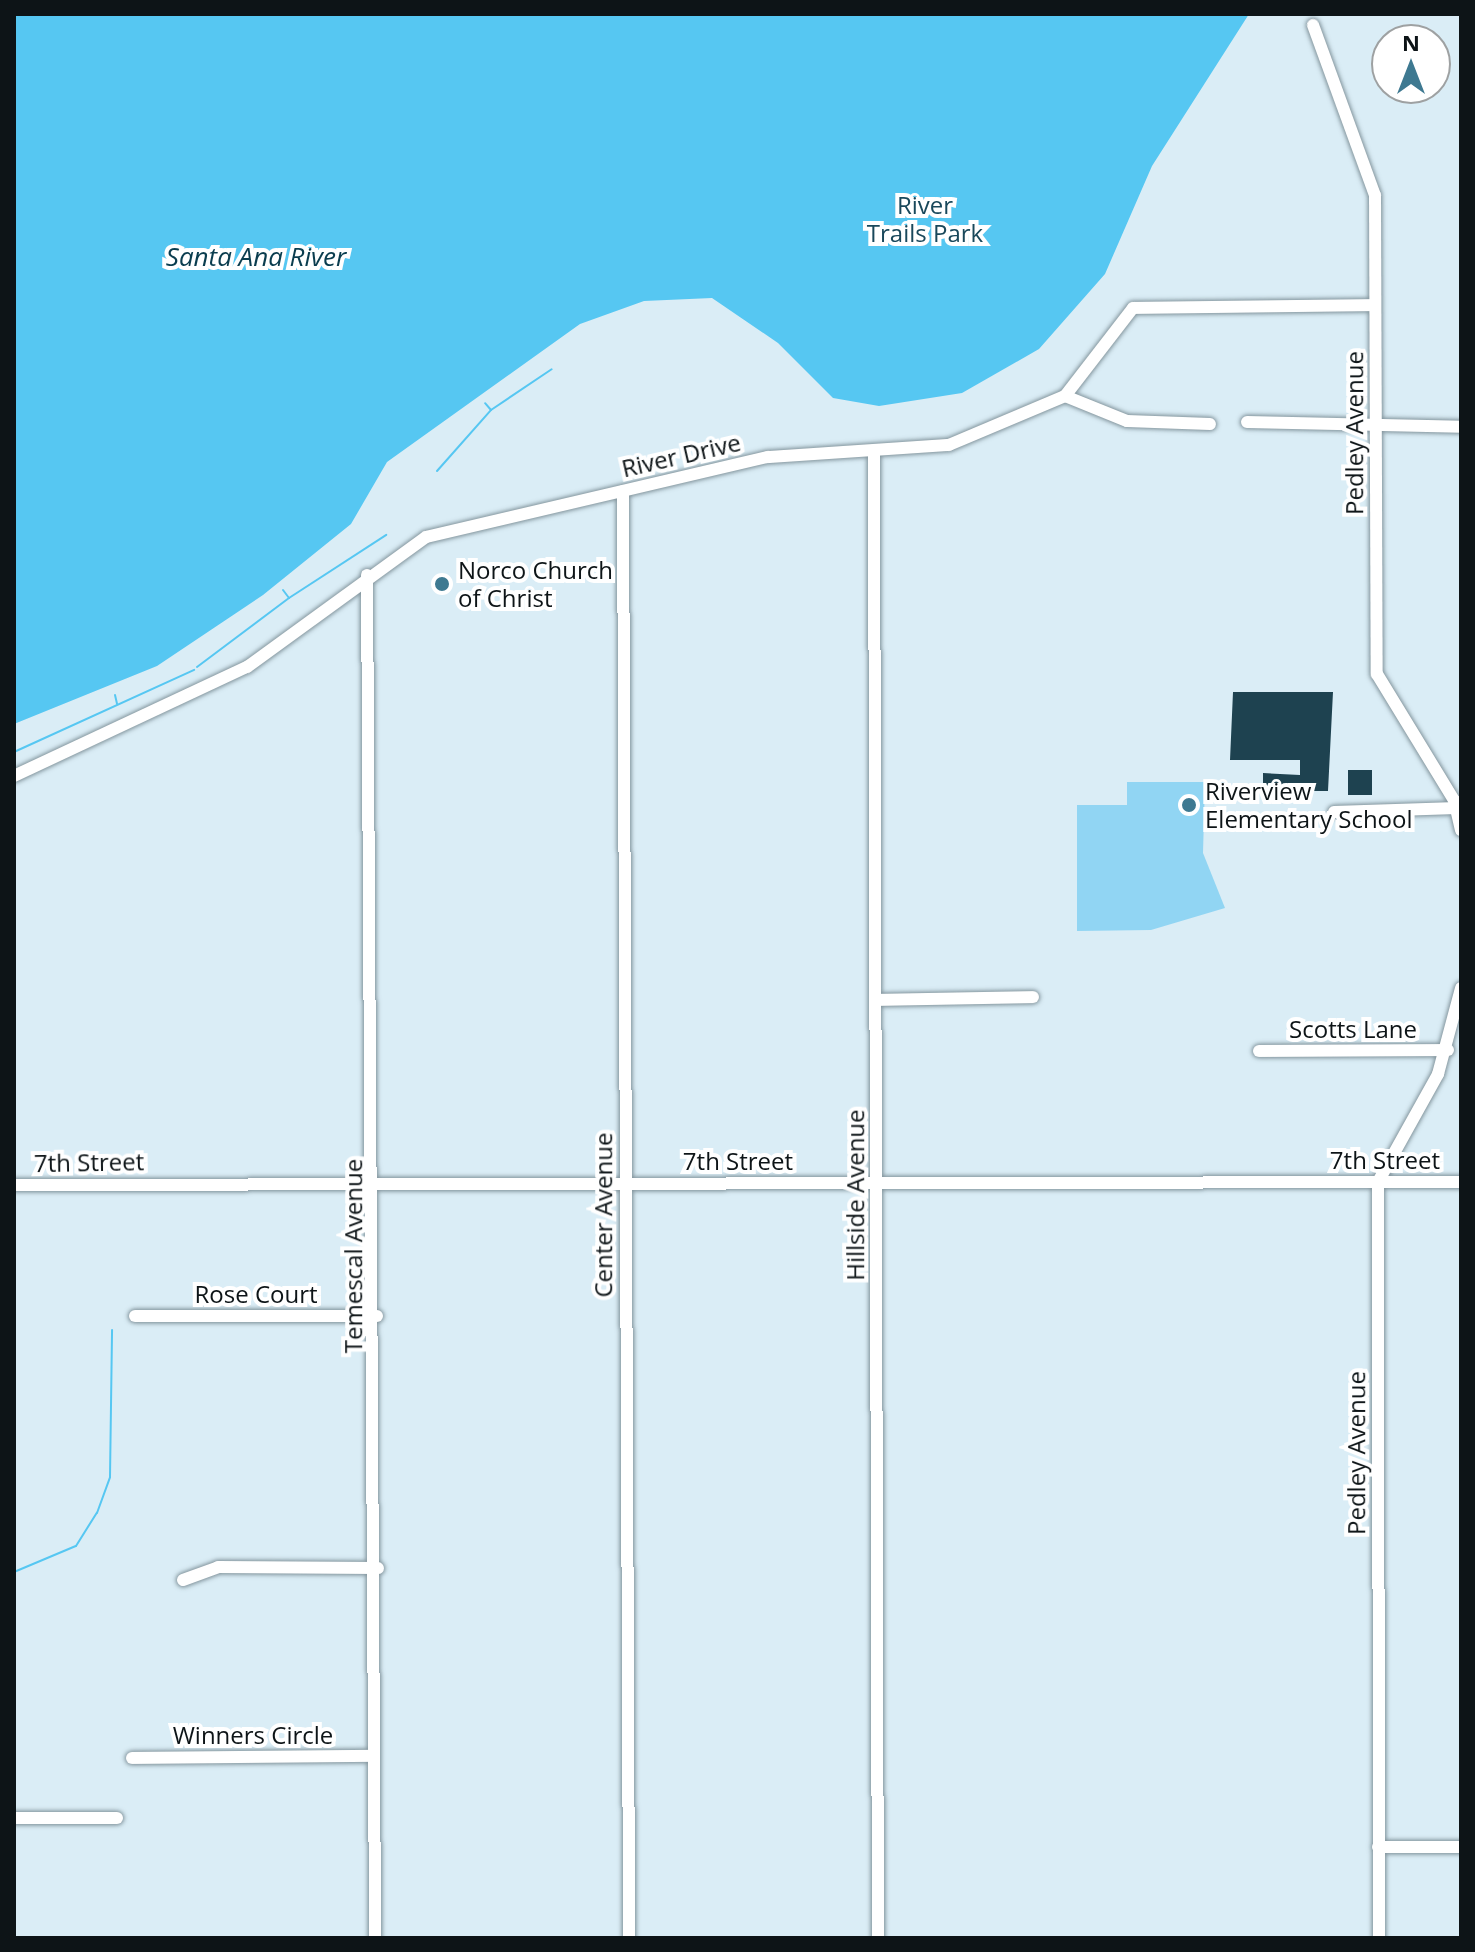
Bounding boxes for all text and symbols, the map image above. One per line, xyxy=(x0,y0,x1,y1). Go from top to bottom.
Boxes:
north arrow xyxy=(1371,24,1451,104)
text: N xyxy=(1402,27,1420,57)
park label: River Trails Park xyxy=(867,191,983,247)
water label: Santa Ana River xyxy=(166,241,346,273)
street label: Pedley Avenue xyxy=(1340,351,1368,515)
street label: River Drive xyxy=(619,427,743,483)
place label: Norco Church of Christ xyxy=(458,556,613,612)
marker: Norco Church of Christ xyxy=(433,575,451,593)
place label: Riverview Elementary School xyxy=(1205,777,1413,833)
marker: Riverview Elementary School xyxy=(1180,796,1198,814)
street label: Scotts Lane xyxy=(1289,1015,1417,1043)
street label: Hillside Avenue xyxy=(841,1109,869,1281)
street label: Center Avenue xyxy=(589,1133,617,1297)
street label: 7th Street xyxy=(1330,1146,1440,1174)
street label: 7th Street xyxy=(34,1147,144,1177)
street label: 7th Street xyxy=(683,1147,793,1175)
street label: Temescal Avenue xyxy=(339,1159,367,1353)
street label: Rose Court xyxy=(194,1280,318,1308)
street label: Pedley Avenue xyxy=(1342,1371,1370,1535)
street label: Winners Circle xyxy=(173,1721,333,1749)

